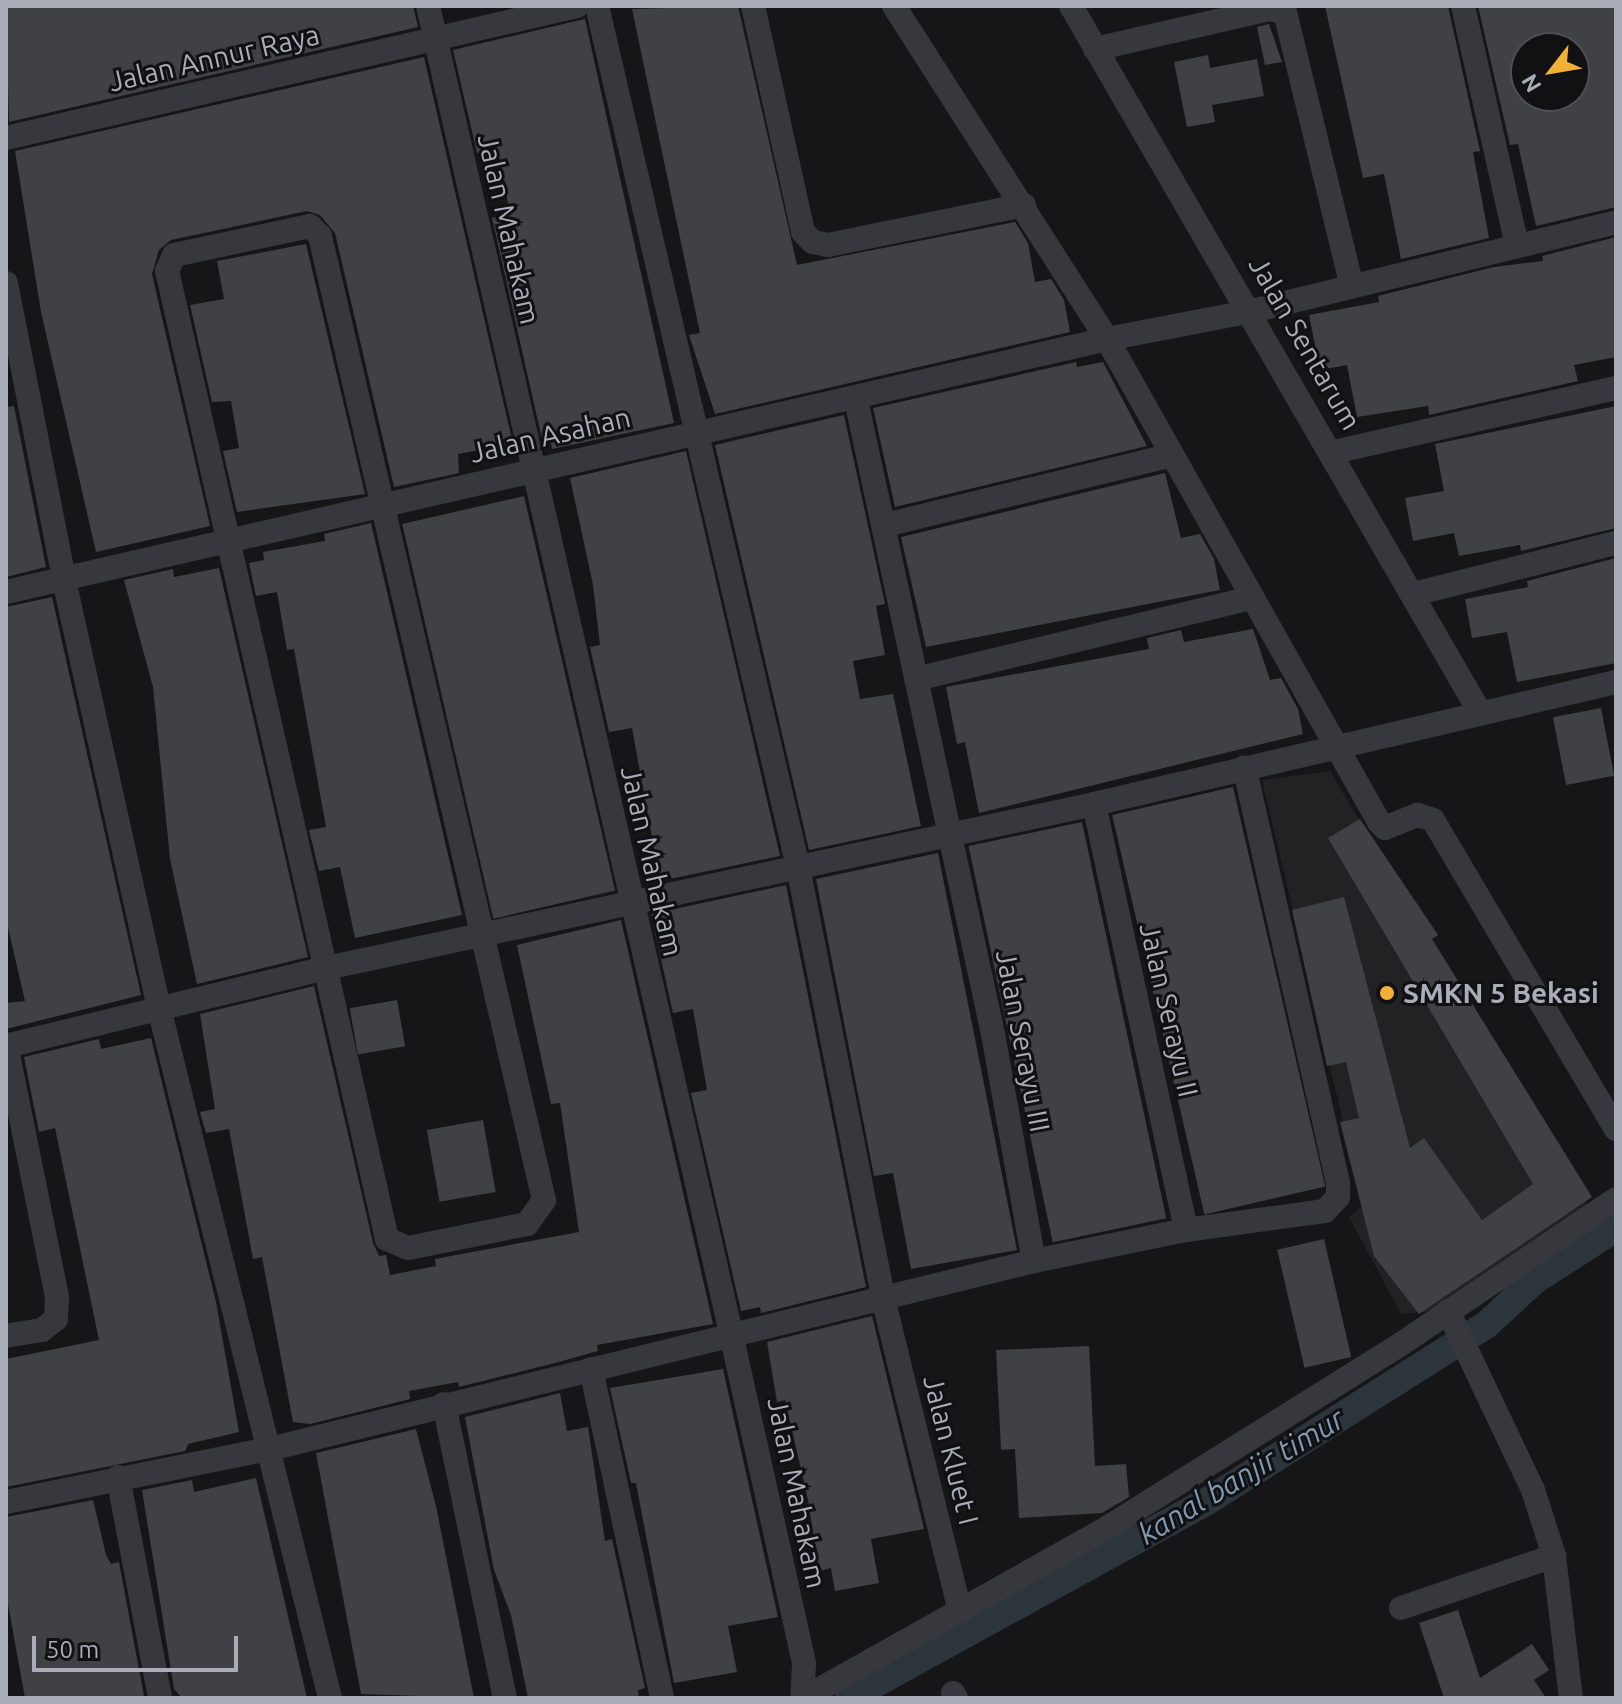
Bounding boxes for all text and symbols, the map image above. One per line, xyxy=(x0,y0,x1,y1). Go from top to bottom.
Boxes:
street label: Jalan Annur Raya xyxy=(105,17,323,99)
north arrow xyxy=(1510,32,1590,112)
text: N xyxy=(1516,70,1546,97)
street label: Jalan Mahakam xyxy=(471,131,547,327)
street label: Jalan Sentarum xyxy=(1242,250,1368,436)
street label: Jalan Asahan xyxy=(466,400,634,470)
street label: Jalan Mahakam xyxy=(614,763,690,959)
street label: Jalan Serayu II xyxy=(1133,920,1205,1100)
street label: Jalan Serayu III xyxy=(989,947,1057,1135)
place label: SMKN 5 Bekasi xyxy=(1403,976,1599,1010)
marker: SMKN 5 Bekasi xyxy=(1378,984,1396,1002)
street label: Jalan Kluet I xyxy=(916,1372,986,1528)
street label: Jalan Mahakam xyxy=(760,1395,834,1591)
water label: kanal banjir timur xyxy=(1131,1400,1351,1552)
scale bar xyxy=(36,1620,242,1670)
text: 50 m xyxy=(46,1636,99,1663)

